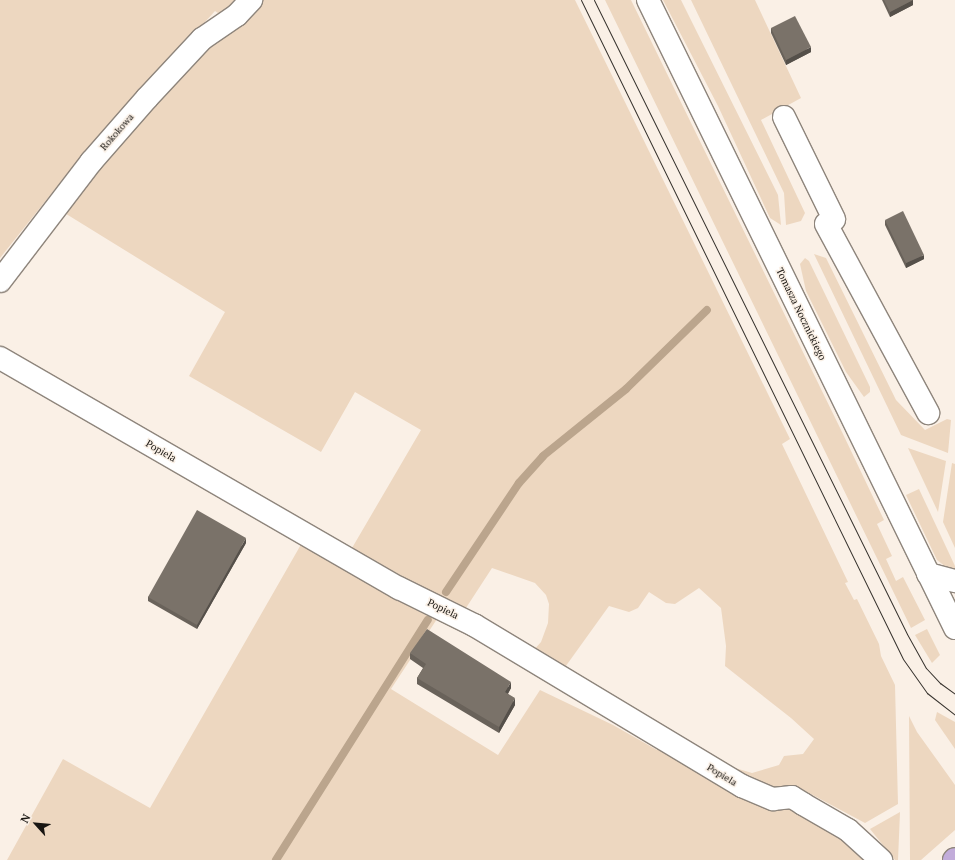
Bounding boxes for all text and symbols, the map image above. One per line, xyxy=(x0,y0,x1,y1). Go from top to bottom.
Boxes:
street label: Rokokowa xyxy=(98,111,136,153)
street label: Tomasza Nocznickiego xyxy=(773,266,829,362)
street label: Popiela xyxy=(144,438,178,464)
street label: Popiela xyxy=(426,596,460,622)
street label: Popiela xyxy=(705,761,739,789)
north arrow xyxy=(16,804,56,844)
text: N xyxy=(17,812,33,825)

